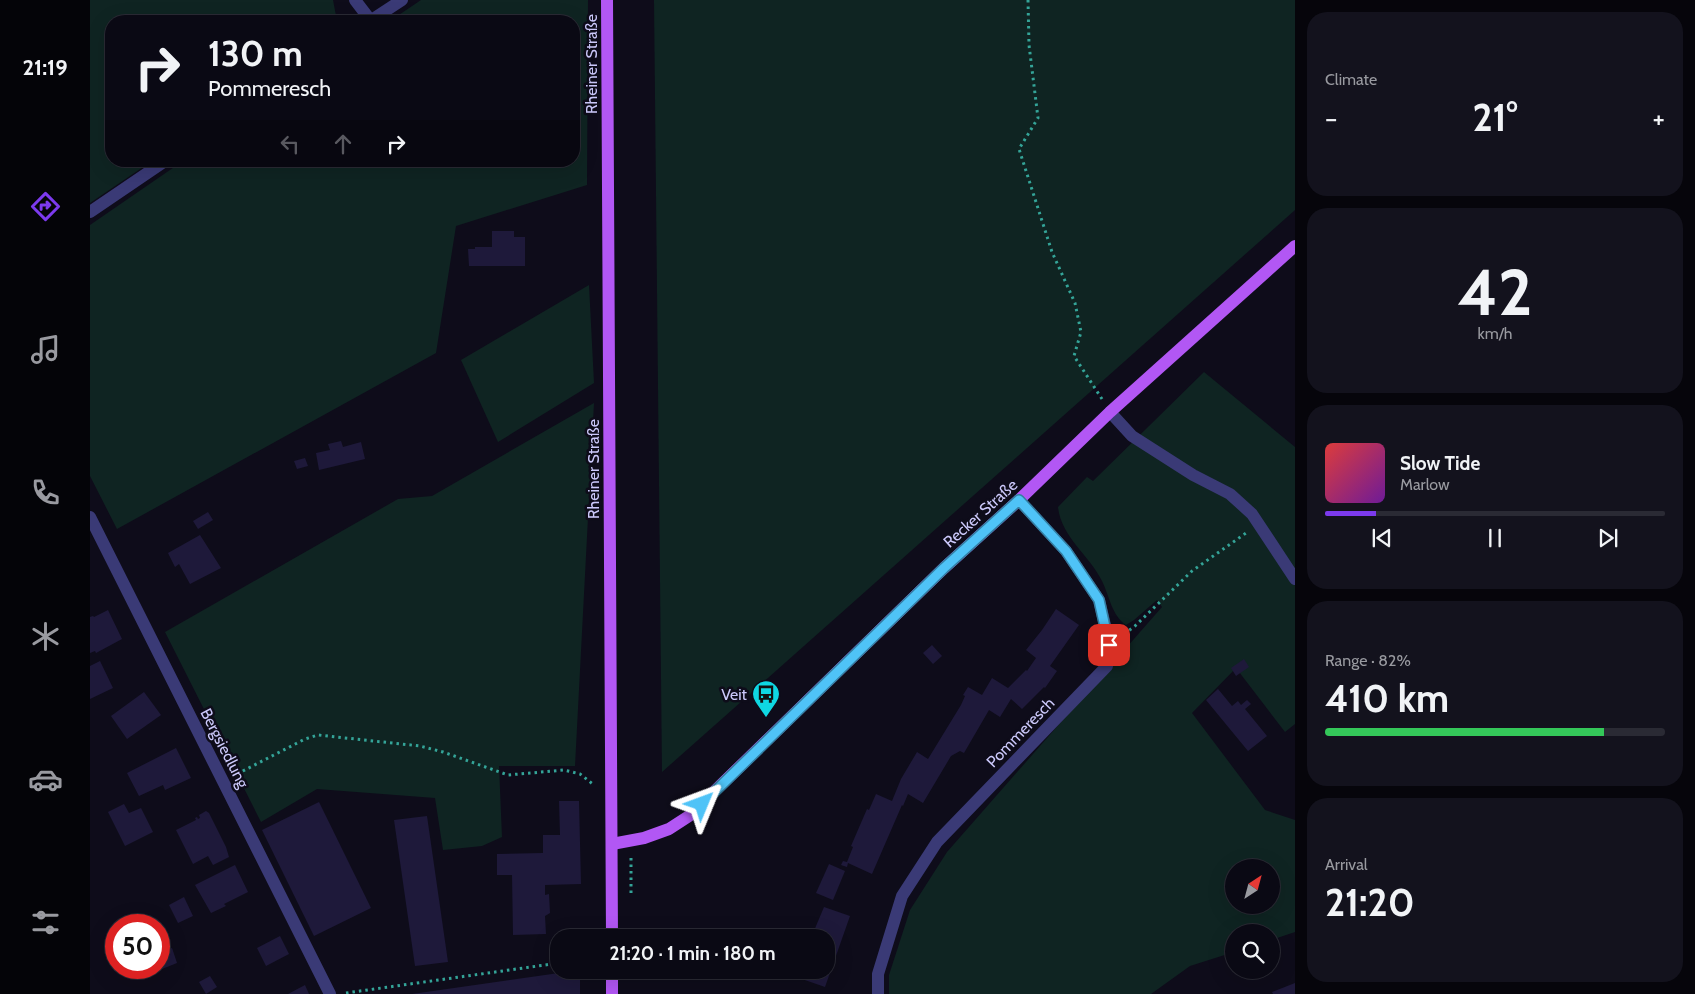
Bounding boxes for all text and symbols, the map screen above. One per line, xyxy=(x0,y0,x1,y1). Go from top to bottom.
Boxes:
street label: Rheiner Straße xyxy=(582,14,601,114)
text: 130 m xyxy=(208,32,303,75)
icon: right xyxy=(125,35,190,100)
text: 21:19 xyxy=(22,54,68,81)
text: Climate xyxy=(1325,70,1377,89)
text: Pommeresch xyxy=(208,75,331,102)
text: 21° xyxy=(1472,94,1518,141)
text: − xyxy=(1325,101,1337,135)
text: + xyxy=(1653,101,1665,135)
icon: left xyxy=(276,130,304,158)
icon: ahead xyxy=(329,130,357,158)
icon: right xyxy=(382,130,410,158)
icon: directions xyxy=(28,189,63,224)
text: 42 xyxy=(1458,252,1532,331)
text: km/h xyxy=(1477,324,1513,343)
icon: music xyxy=(28,332,63,367)
street label: Rheiner Straße xyxy=(584,419,603,519)
text: Slow Tide xyxy=(1400,452,1480,475)
icon: phone xyxy=(28,475,63,510)
street label: Recker Straße xyxy=(939,475,1021,552)
text: Marlow xyxy=(1400,475,1450,494)
icon: previous xyxy=(1368,524,1396,552)
icon: pause xyxy=(1481,524,1509,552)
icon: next xyxy=(1594,524,1622,552)
icon: climate xyxy=(28,619,63,654)
pin xyxy=(1088,624,1130,666)
icon: arrive xyxy=(1095,631,1123,659)
text: Range · 82% xyxy=(1325,651,1411,670)
text: 410 km xyxy=(1325,675,1449,722)
bus stop icon: Veit xyxy=(751,679,781,718)
place label: Veit xyxy=(721,685,748,704)
street label: Pommeresch xyxy=(982,694,1058,771)
street label: Bergsiedlung xyxy=(196,705,253,792)
icon: car xyxy=(28,762,63,797)
position arrow xyxy=(675,777,727,829)
text: Arrival xyxy=(1325,855,1368,874)
north arrow xyxy=(1225,859,1280,914)
map controls xyxy=(1225,859,1280,979)
text: 21:20 xyxy=(1325,879,1415,926)
icon: filters xyxy=(28,905,63,940)
speed limit sign: 50 xyxy=(105,914,170,979)
button: search xyxy=(1225,924,1280,979)
text: 21:20 · 1 min · 180 m xyxy=(609,942,776,965)

